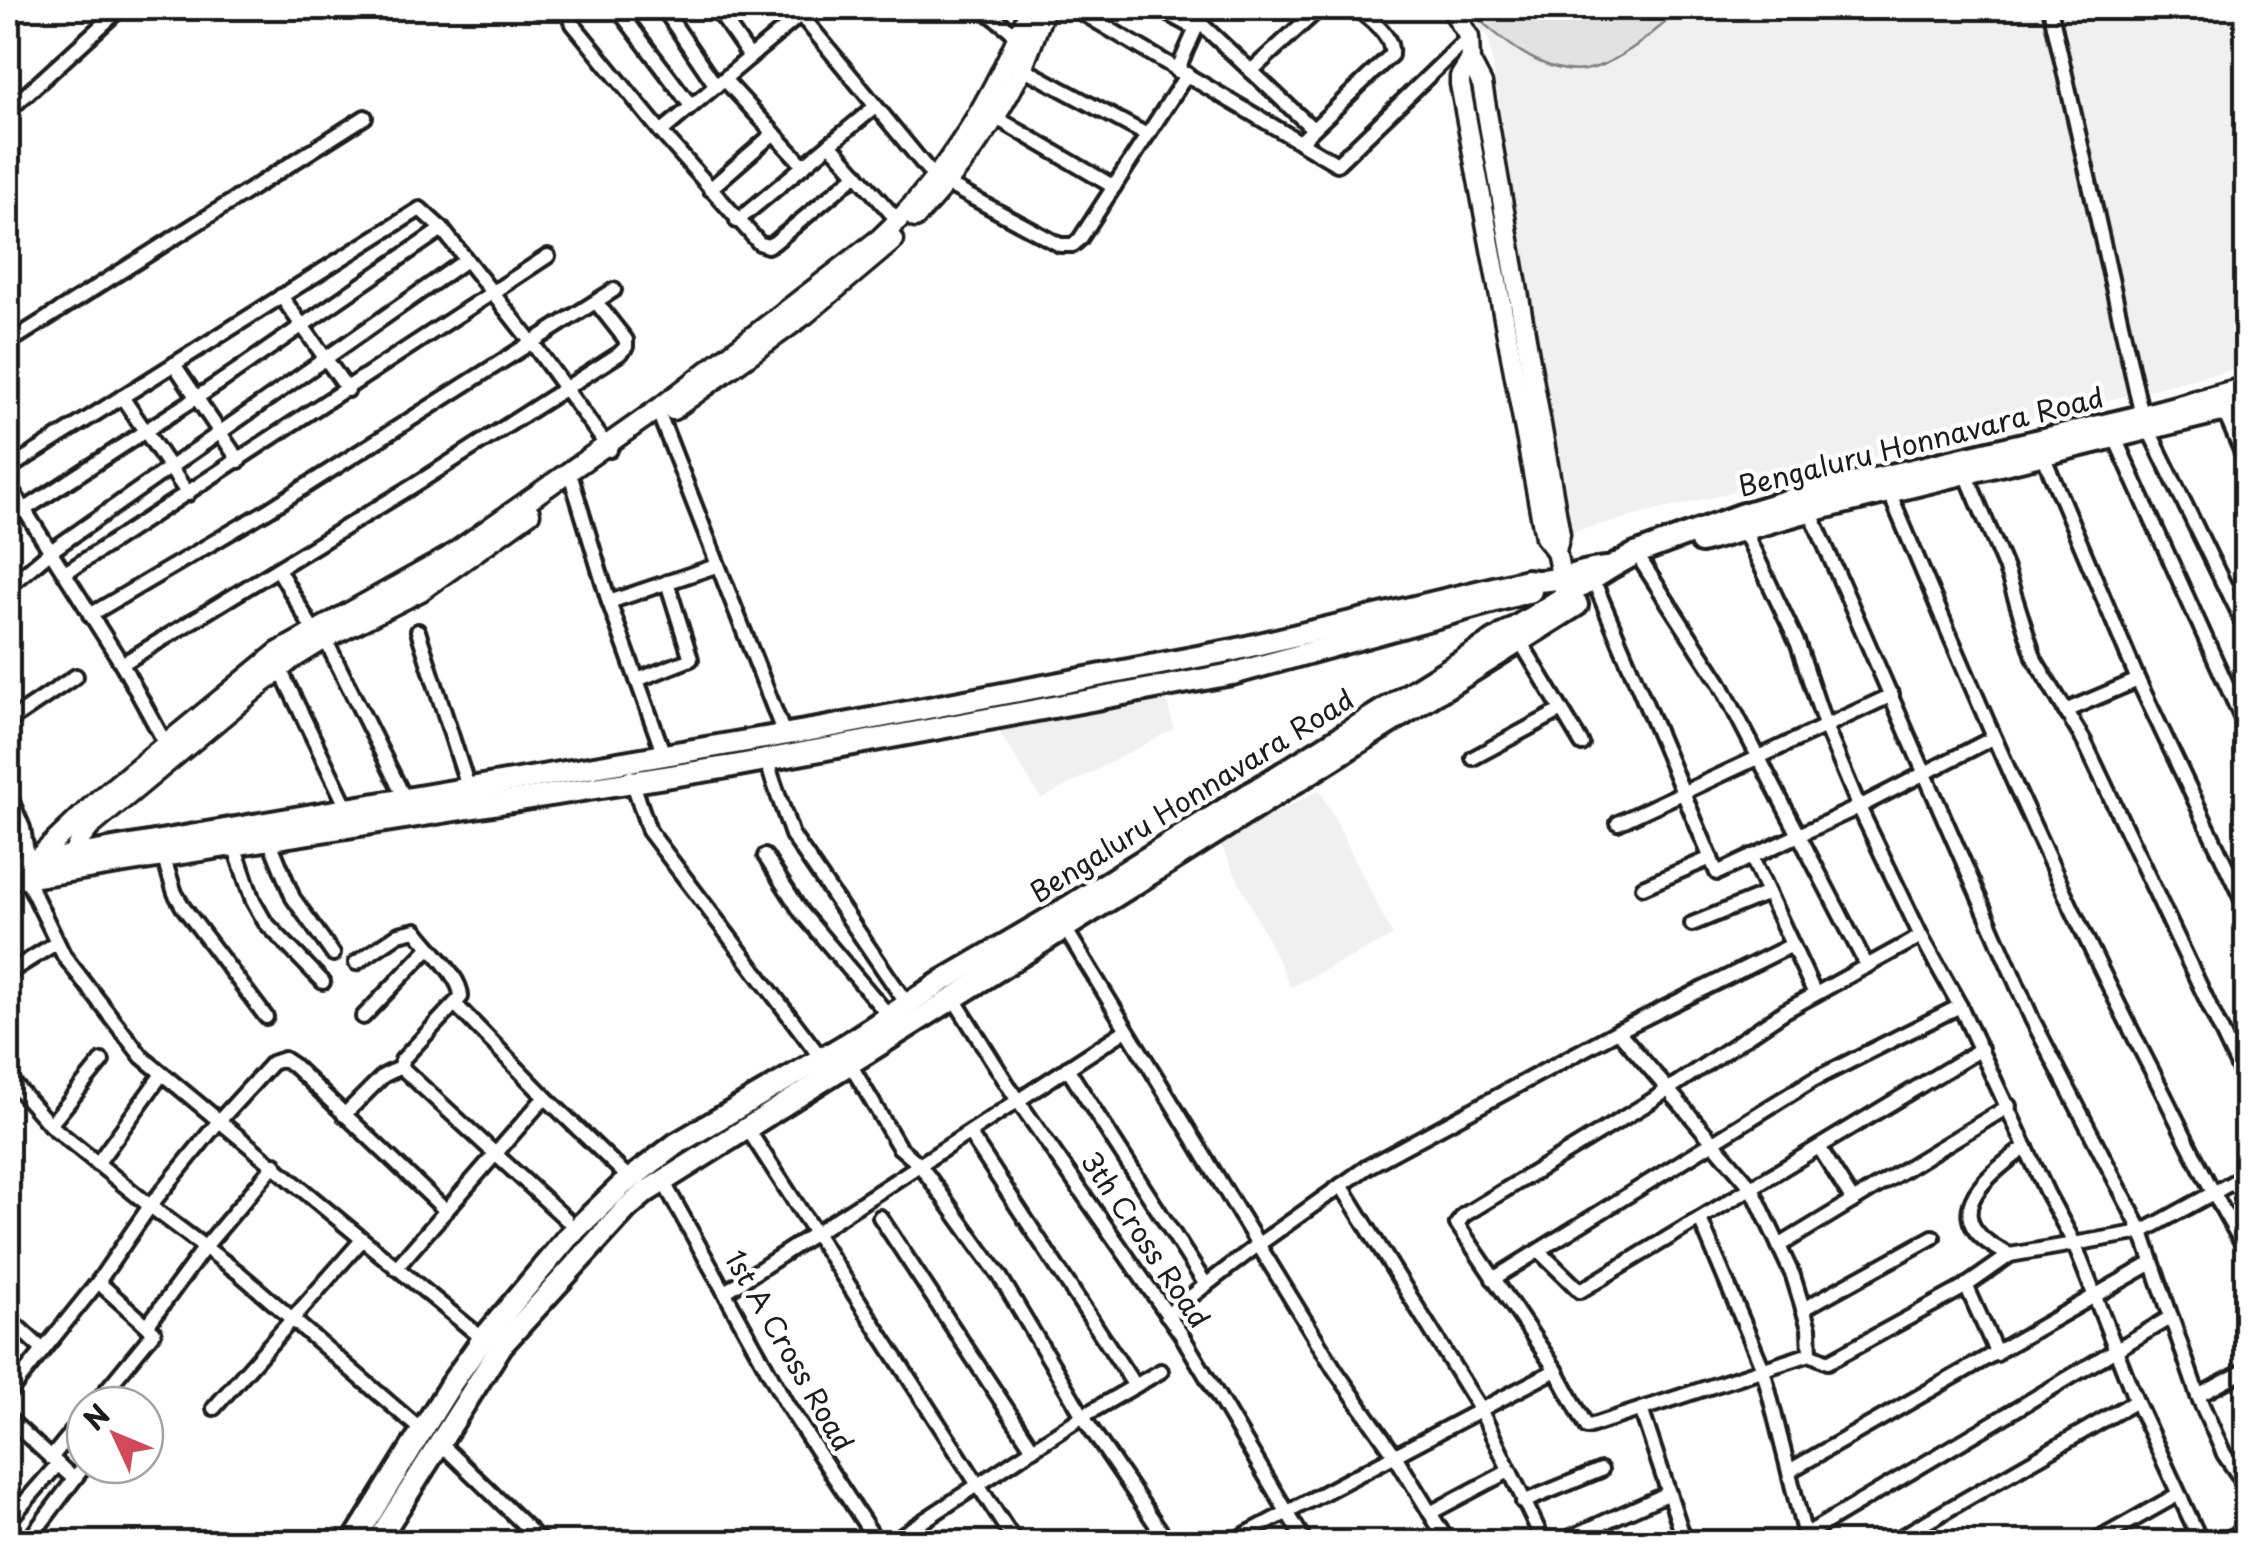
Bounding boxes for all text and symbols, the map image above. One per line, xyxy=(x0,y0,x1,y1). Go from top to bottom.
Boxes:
street label: Bengaluru Honnavara Road xyxy=(1733,374,2108,507)
street label: Bengaluru Honnavara Road xyxy=(1021,677,1362,912)
street label: 3th Cross Road xyxy=(1071,1142,1221,1336)
street label: 1st A Cross Road xyxy=(715,1241,866,1459)
north arrow xyxy=(65,1385,165,1485)
text: N xyxy=(73,1394,119,1440)

